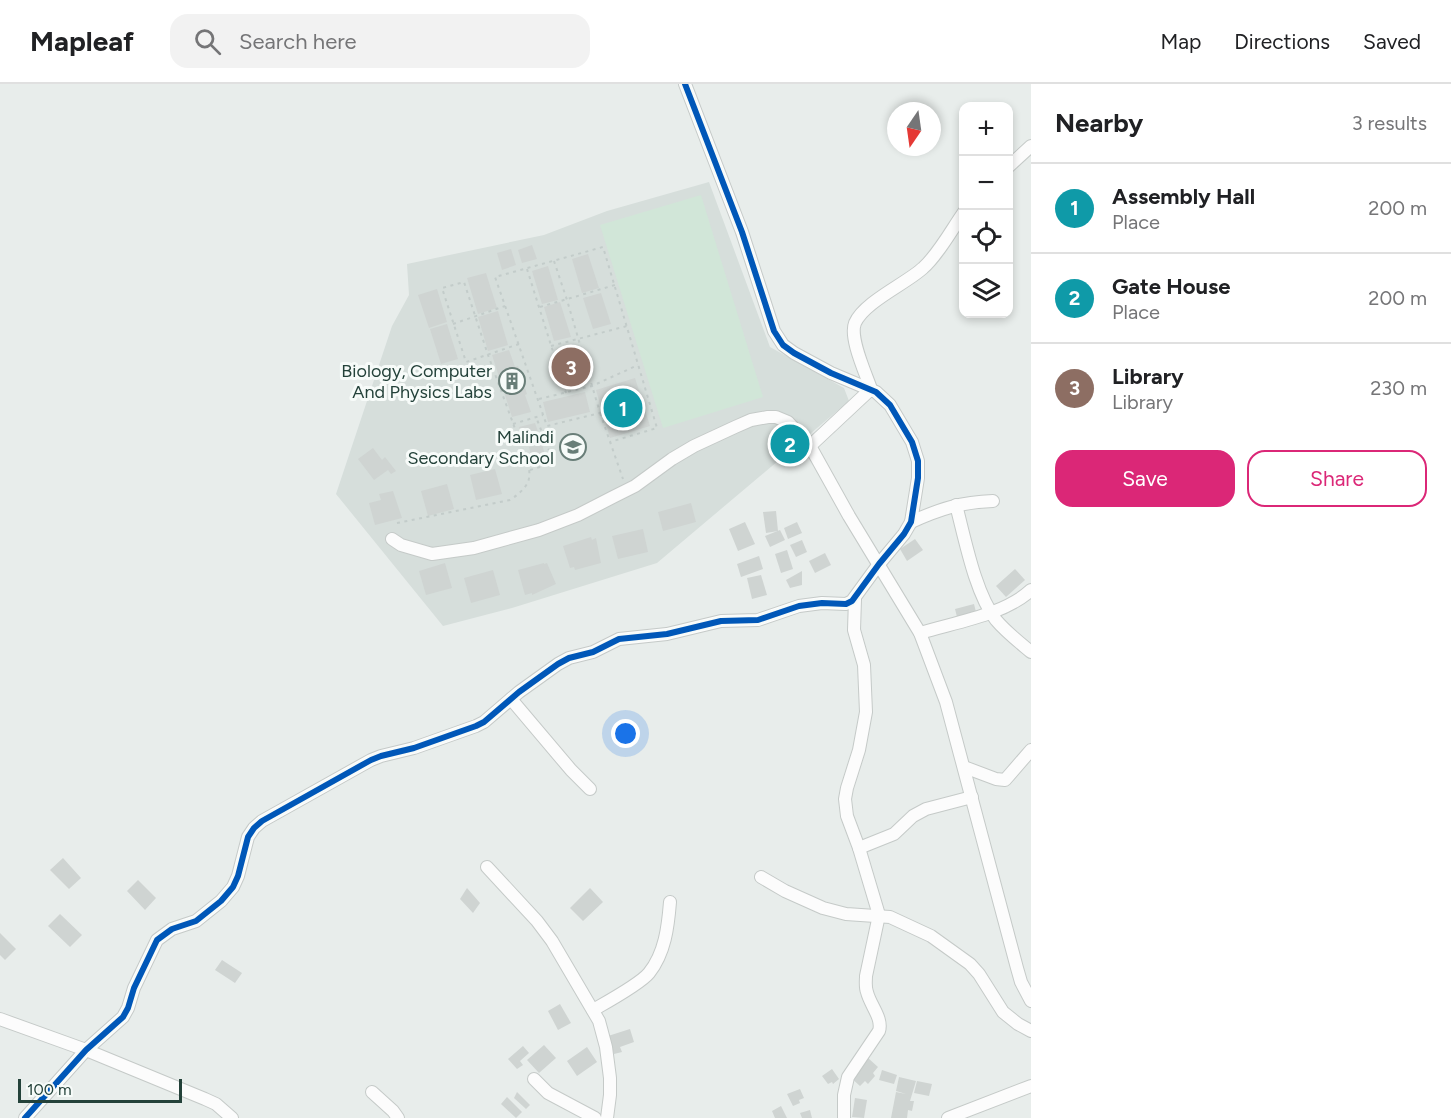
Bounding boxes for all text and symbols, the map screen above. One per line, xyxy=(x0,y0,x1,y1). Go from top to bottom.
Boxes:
search box xyxy=(170,14,590,68)
text: Mapleaf xyxy=(30,24,134,58)
icon: search xyxy=(191,25,224,58)
text: Search here xyxy=(239,28,357,55)
text: Map xyxy=(1160,29,1201,54)
text: Directions xyxy=(1234,29,1330,54)
text: Saved xyxy=(1363,29,1421,54)
north arrow xyxy=(887,102,941,156)
map controls xyxy=(959,102,1013,318)
button: + xyxy=(959,102,1013,156)
text: Nearby xyxy=(1055,107,1143,139)
text: 3 results xyxy=(1352,111,1427,135)
button: − xyxy=(959,156,1013,210)
text: Assembly Hall xyxy=(1112,183,1255,210)
text: 1 xyxy=(1070,196,1079,220)
text: 200 m xyxy=(1368,196,1427,220)
button: locate xyxy=(959,210,1013,264)
text: Place xyxy=(1112,210,1160,234)
button: layers xyxy=(959,264,1013,318)
text: Gate House xyxy=(1112,273,1230,300)
text: 2 xyxy=(1069,286,1080,310)
text: 200 m xyxy=(1368,286,1427,310)
text: Place xyxy=(1112,300,1160,324)
pin: 3 xyxy=(552,344,590,390)
place label: Biology, Computer And Physics Labs xyxy=(341,360,492,403)
text: Library xyxy=(1112,363,1184,390)
building icon: Biology, Computer And Physics Labs xyxy=(497,366,527,396)
text: 3 xyxy=(1069,376,1080,400)
text: 230 m xyxy=(1370,376,1427,400)
pin: 1 xyxy=(604,386,642,430)
text: Library xyxy=(1112,390,1173,414)
pin: 2 xyxy=(770,422,810,466)
place label: Malindi Secondary School xyxy=(407,426,554,469)
school or university icon: Malindi Secondary School xyxy=(558,432,588,462)
button: Save xyxy=(1055,450,1235,507)
button: Share xyxy=(1247,450,1427,507)
your location xyxy=(611,719,640,748)
scale bar xyxy=(18,1076,182,1104)
text: 100 m xyxy=(27,1080,72,1099)

